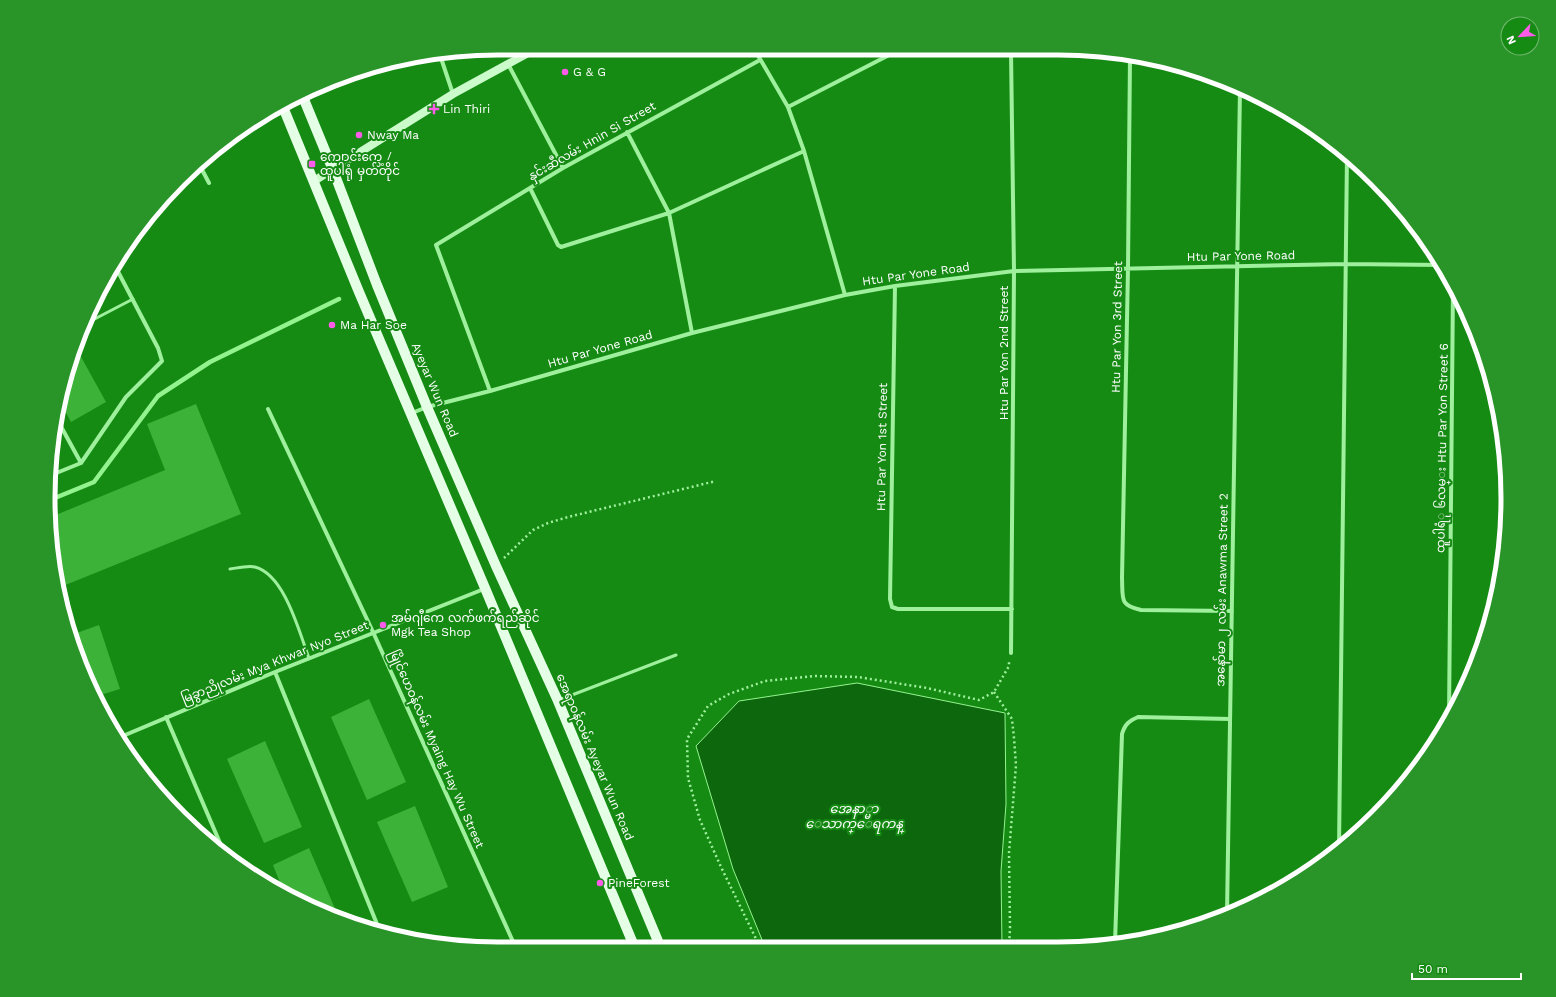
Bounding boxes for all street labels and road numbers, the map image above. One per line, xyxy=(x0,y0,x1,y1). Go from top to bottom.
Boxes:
street label: နှင်းဆီလမ်း Hnin Si Street xyxy=(525,97,660,186)
street label: Htu Par Yone Road xyxy=(1187,248,1295,264)
street label: Htu Par Yone Road xyxy=(861,260,971,288)
street label: Htu Par Yon 3rd Street xyxy=(1109,261,1125,393)
street label: Htu Par Yon 2nd Street xyxy=(997,286,1011,420)
street label: Htu Par Yone Road xyxy=(546,327,654,371)
street label: Ayeyar Wun Road xyxy=(409,341,461,439)
street label: ထူပါရံု ၆လမ္း Htu Par Yon Street 6 xyxy=(1431,343,1454,553)
street label: Htu Par Yon 1st Street xyxy=(874,383,890,511)
street label: အနော်မာ ၂ လမ်း Anawma Street 2 xyxy=(1211,493,1234,687)
street label: မြခွာညိုလမ်း Mya Khwar Nyo Street xyxy=(179,616,372,709)
street label: မြိုင်ဟေဝန်လမ်း Myaing Hay Wu Street xyxy=(384,647,489,851)
street label: အေရာဝန်လမ်း Ayeyar Wun Road xyxy=(551,671,638,844)

